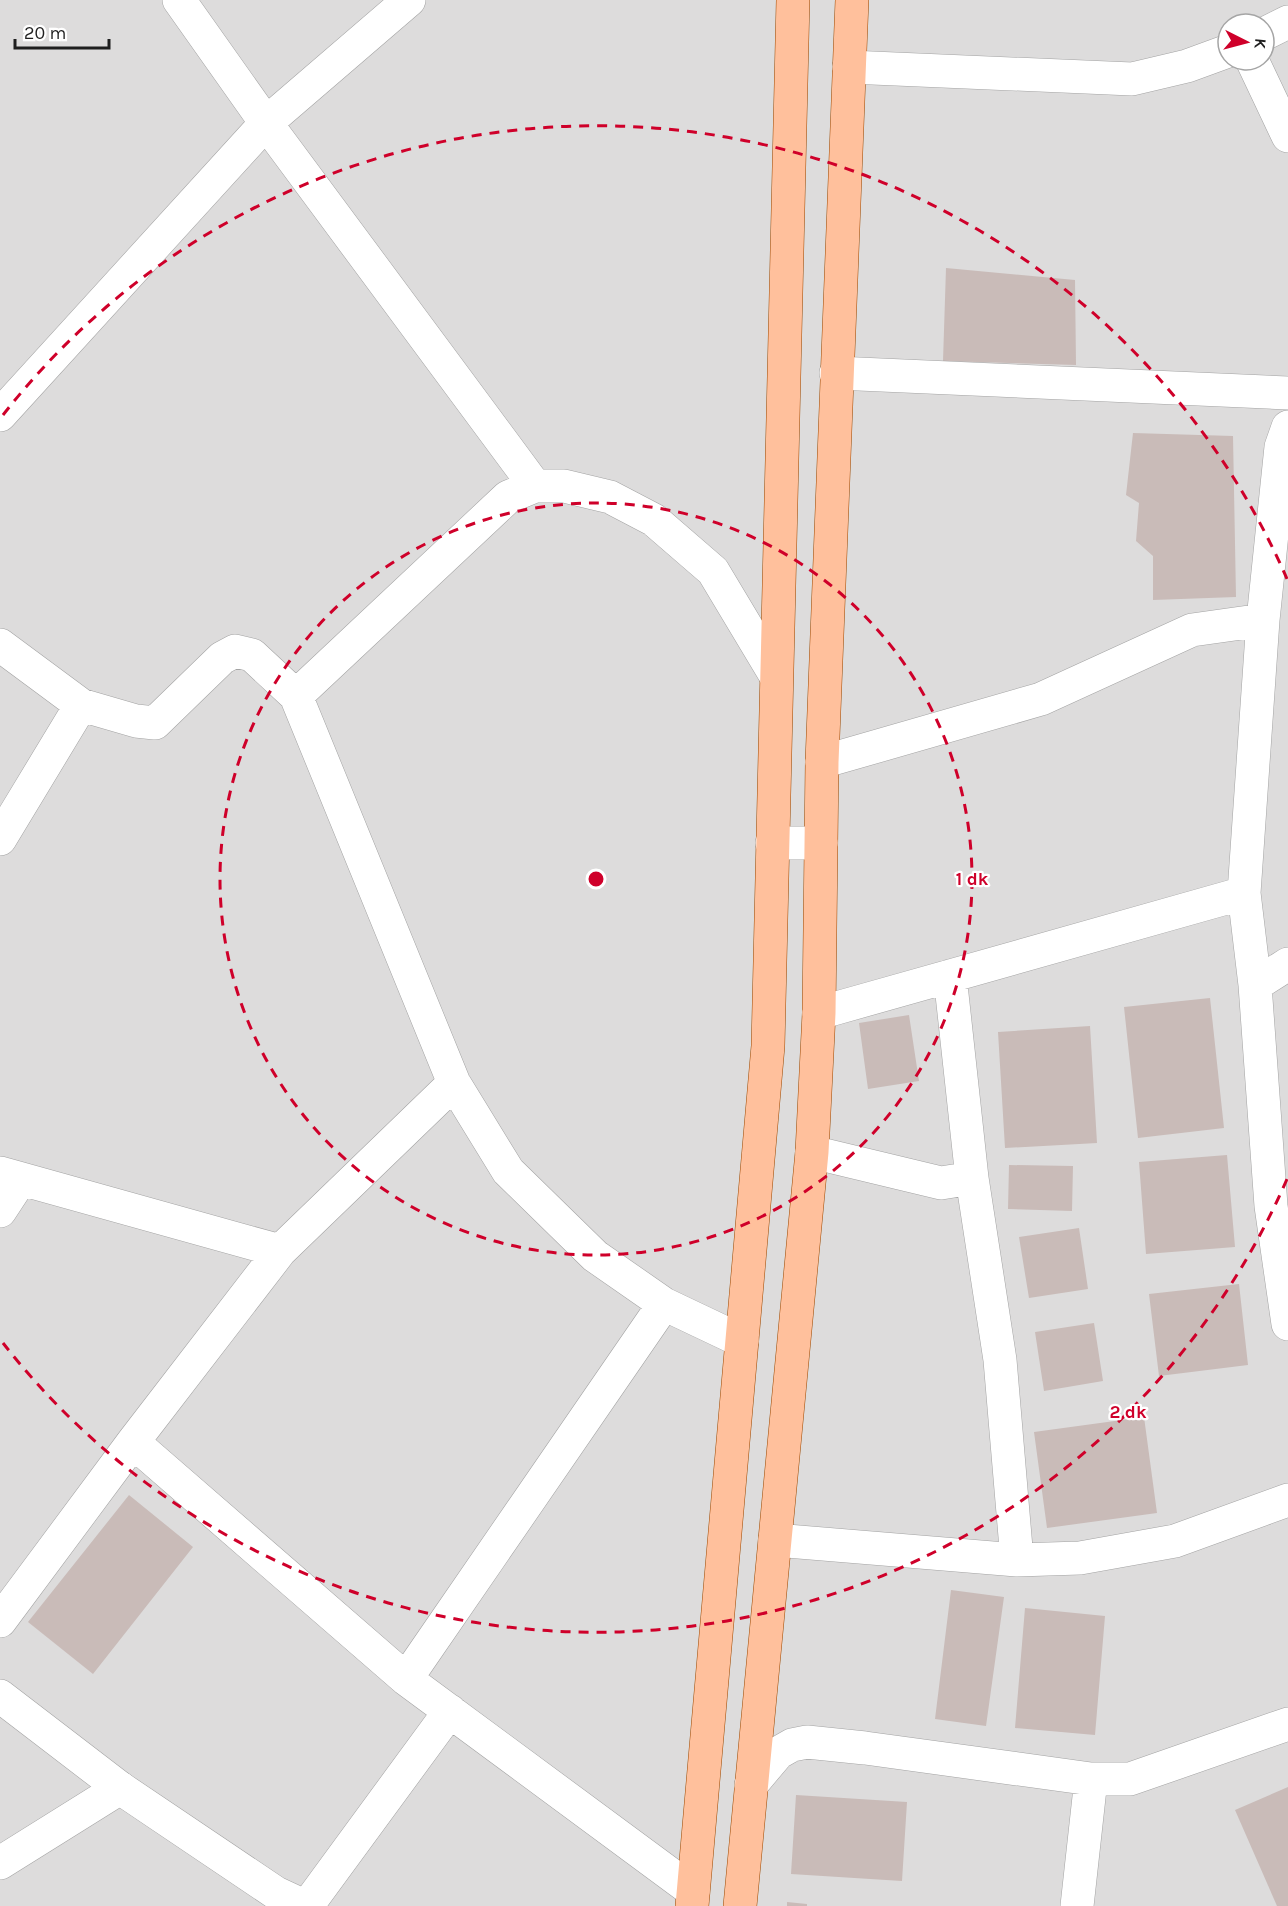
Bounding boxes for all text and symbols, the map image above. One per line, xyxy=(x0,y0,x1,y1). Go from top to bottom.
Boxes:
scale bar xyxy=(15,12,110,50)
north arrow xyxy=(1216,12,1276,72)
text: 20 m xyxy=(24,22,66,44)
text: K xyxy=(1250,37,1270,50)
text: 1 dk xyxy=(956,868,989,890)
centre of rings xyxy=(586,869,606,889)
text: 2 dk xyxy=(1109,1401,1147,1423)

